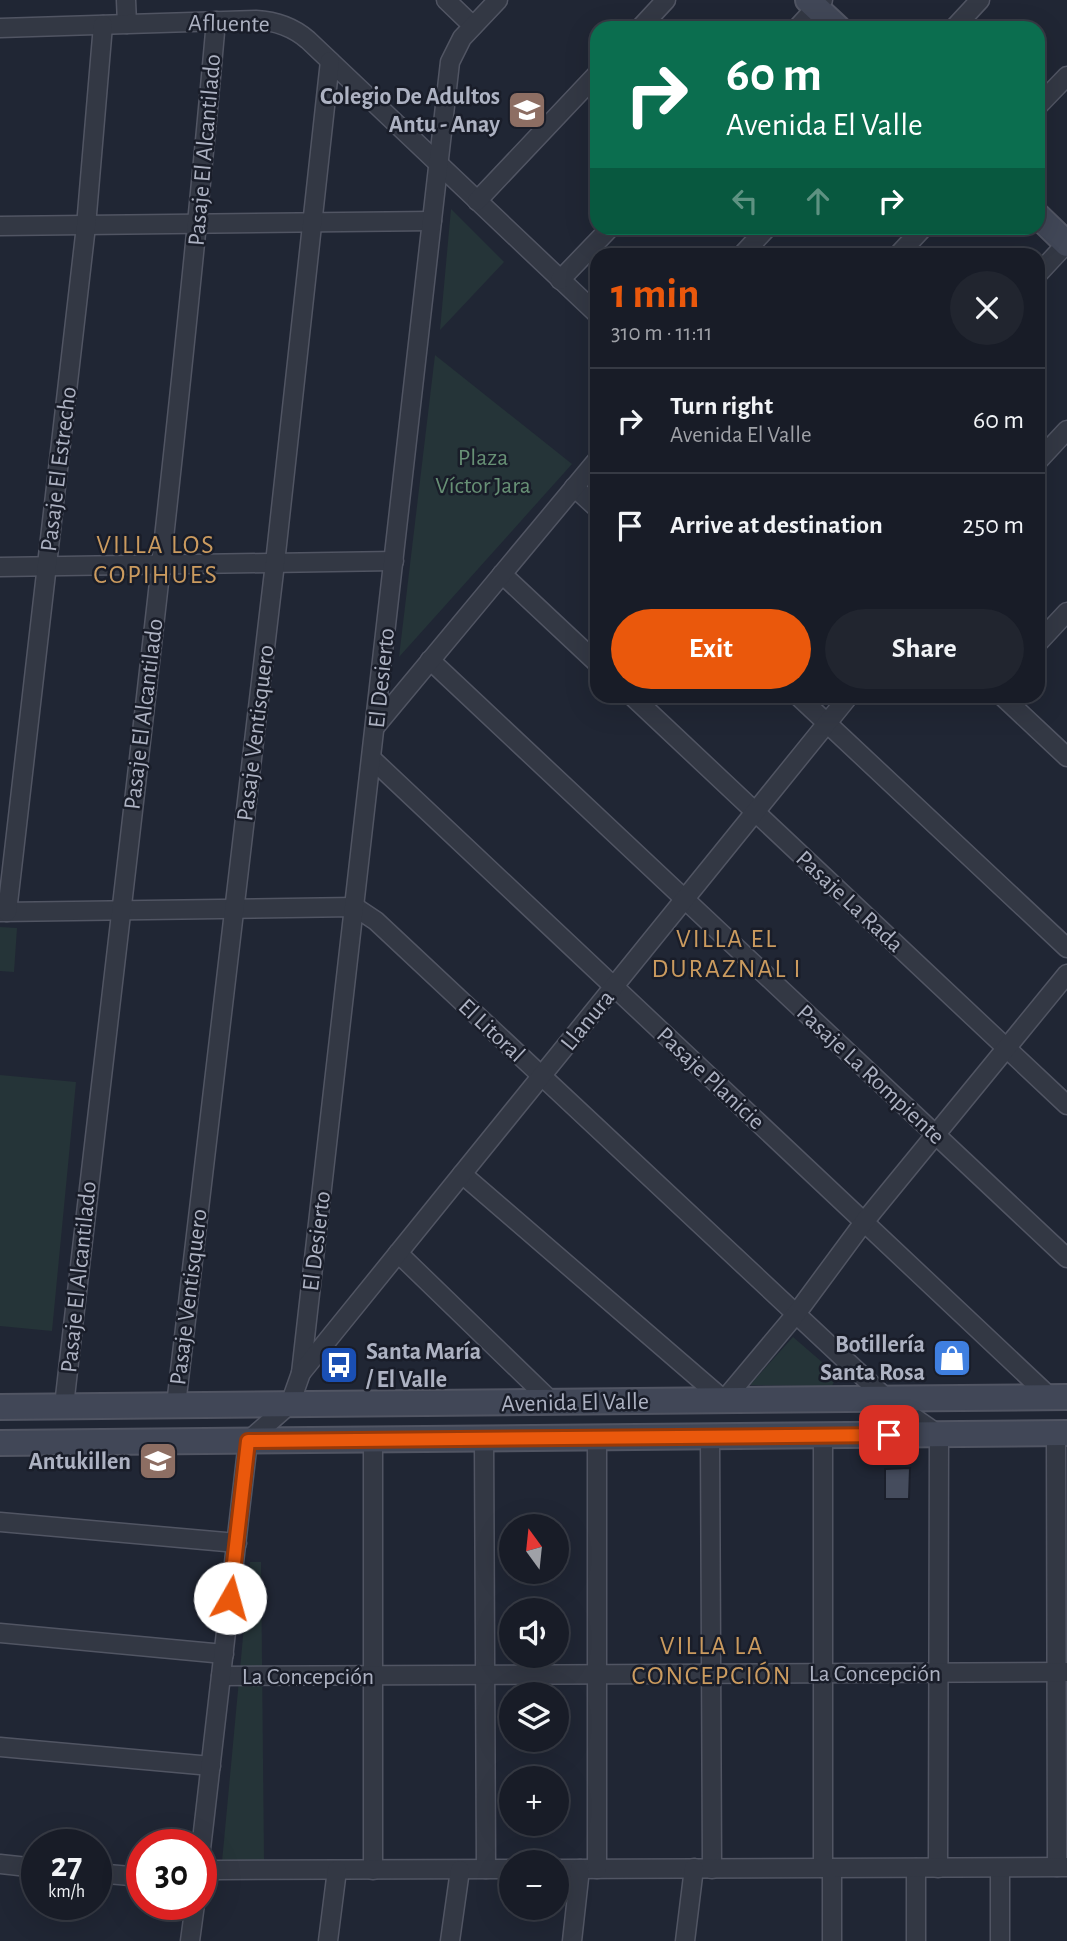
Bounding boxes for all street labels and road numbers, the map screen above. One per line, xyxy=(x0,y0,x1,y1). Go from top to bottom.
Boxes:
street label: Afluente xyxy=(188,11,270,37)
street label: Pasaje El Alcantilado xyxy=(185,53,225,247)
street label: Pasaje El Estrecho xyxy=(37,385,81,553)
street label: Pasaje El Alcantilado xyxy=(120,617,168,811)
street label: El Desierto xyxy=(365,627,399,729)
street label: Pasaje Ventisquero xyxy=(233,644,279,823)
street label: Pasaje La Rada xyxy=(791,846,908,957)
street label: Llanura xyxy=(557,986,619,1055)
street label: El Litoral xyxy=(454,994,529,1067)
street label: Pasaje La Rompiente xyxy=(792,1000,949,1149)
street label: Pasaje Planicie xyxy=(652,1023,769,1135)
street label: Pasaje El Alcantilado xyxy=(57,1180,101,1374)
street label: El Desierto xyxy=(299,1190,335,1293)
street label: Pasaje Ventisquero xyxy=(166,1208,212,1387)
street label: Avenida El Valle xyxy=(501,1390,649,1416)
street label: La Concepción xyxy=(809,1662,941,1686)
street label: La Concepción xyxy=(242,1665,374,1689)

